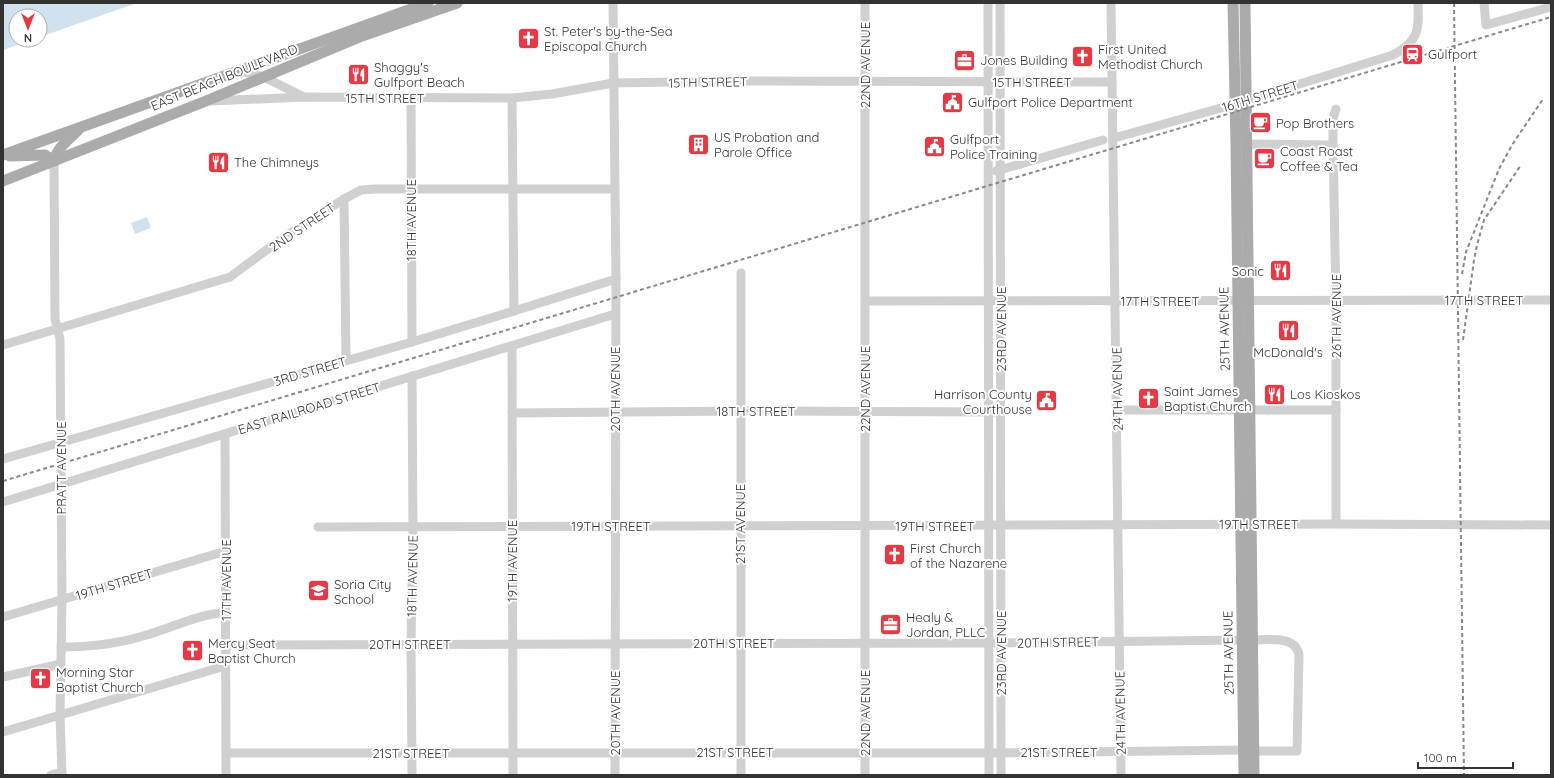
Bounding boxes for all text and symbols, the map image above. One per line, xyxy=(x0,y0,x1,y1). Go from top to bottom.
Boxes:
north arrow xyxy=(8,8,48,48)
street label: 22ND AVENUE xyxy=(857,22,873,108)
place label: St. Peter's by-the-Sea Episcopal Church xyxy=(544,23,673,54)
church icon: St. Peter's by-the-Sea Episcopal Church xyxy=(515,25,541,51)
text: N xyxy=(24,31,32,45)
street label: EAST BEACH BOULEVARD xyxy=(148,40,300,114)
place label: First United Methodist Church xyxy=(1098,41,1203,72)
station icon: Gulfport xyxy=(1399,41,1425,67)
church icon: First United Methodist Church xyxy=(1070,43,1096,69)
place label: Gulfport xyxy=(1428,46,1477,62)
office icon: Jones Building xyxy=(951,47,977,73)
place label: Jones Building xyxy=(980,52,1068,68)
place label: Shaggy's Gulfport Beach xyxy=(374,59,465,90)
restaurant icon: Shaggy's Gulfport Beach xyxy=(345,61,371,87)
street label: 15TH STREET xyxy=(668,73,748,91)
street label: 15TH STREET xyxy=(992,74,1072,90)
street label: 16TH STREET xyxy=(1220,77,1300,115)
public building icon: Gulfport Police Department xyxy=(939,89,965,115)
street label: 15TH STREET xyxy=(345,90,425,106)
place label: Gulfport Police Department xyxy=(968,94,1133,110)
cafe icon: Pop Brothers xyxy=(1247,110,1273,136)
place label: Pop Brothers xyxy=(1276,115,1354,131)
place label: US Probation and Parole Office xyxy=(714,129,819,160)
building icon: US Probation and Parole Office xyxy=(685,131,711,157)
place label: Gulfport Police Training xyxy=(950,131,1037,162)
public building icon: Gulfport Police Training xyxy=(922,133,948,159)
place label: Coast Roast Coffee & Tea xyxy=(1280,143,1358,174)
cafe icon: Coast Roast Coffee & Tea xyxy=(1252,145,1278,171)
restaurant icon: The Chimneys xyxy=(205,149,231,175)
place label: The Chimneys xyxy=(234,154,319,170)
street label: 18TH AVENUE xyxy=(403,179,419,261)
street label: 2ND STREET xyxy=(266,199,338,255)
restaurant icon: Sonic xyxy=(1267,258,1293,284)
place label: Sonic xyxy=(1232,263,1264,279)
street label: 26TH AVENUE xyxy=(1328,274,1344,358)
street label: 23RD AVENUE xyxy=(993,287,1009,371)
street label: 25TH AVENUE xyxy=(1215,287,1233,371)
street label: 17TH STREET xyxy=(1445,292,1524,308)
street label: 17TH STREET xyxy=(1121,293,1200,309)
restaurant icon: McDonald's xyxy=(1275,317,1301,343)
place label: McDonald's xyxy=(1253,344,1323,360)
street label: 22ND AVENUE xyxy=(857,346,873,432)
street label: 20TH AVENUE xyxy=(607,347,623,431)
street label: 24TH AVENUE xyxy=(1108,347,1126,431)
street label: 3RD STREET xyxy=(272,353,348,389)
street label: EAST RAILROAD STREET xyxy=(236,379,382,437)
restaurant icon: Los Kioskos xyxy=(1262,381,1288,407)
place label: Saint James Baptist Church xyxy=(1164,383,1252,414)
church icon: Saint James Baptist Church xyxy=(1136,385,1162,411)
place label: Harrison County Courthouse xyxy=(934,386,1032,417)
place label: Los Kioskos xyxy=(1290,386,1361,402)
public building icon: Harrison County Courthouse xyxy=(1034,388,1060,414)
street label: 18TH STREET xyxy=(716,403,796,419)
street label: PRATT AVENUE xyxy=(53,421,69,515)
street label: 21ST AVENUE xyxy=(732,484,748,564)
street label: 19TH STREET xyxy=(1219,516,1299,532)
street label: 19TH STREET xyxy=(571,518,651,534)
street label: 19TH STREET xyxy=(895,518,975,534)
street label: 19TH AVENUE xyxy=(504,520,520,602)
street label: 18TH AVENUE xyxy=(403,535,421,617)
street label: 17TH AVENUE xyxy=(218,539,234,621)
place label: First Church of the Nazarene xyxy=(910,540,1007,571)
church icon: First Church of the Nazarene xyxy=(881,542,907,568)
street label: 19TH STREET xyxy=(74,565,154,603)
place label: Soria City School xyxy=(334,576,391,607)
school or university icon: Soria City School xyxy=(306,578,332,604)
place label: Healy & Jordan, PLLC xyxy=(906,609,986,640)
office icon: Healy & Jordan, PLLC xyxy=(878,611,904,637)
street label: 23RD AVENUE xyxy=(993,611,1009,695)
street label: 25TH AVENUE xyxy=(1219,611,1237,695)
street label: 20TH STREET xyxy=(1017,633,1099,651)
place label: Mercy Seat Baptist Church xyxy=(208,635,296,666)
street label: 20TH STREET xyxy=(693,635,775,651)
street label: 20TH STREET xyxy=(369,636,451,652)
church icon: Mercy Seat Baptist Church xyxy=(179,637,205,663)
place label: Morning Star Baptist Church xyxy=(56,664,144,695)
church icon: Morning Star Baptist Church xyxy=(27,666,53,692)
street label: 22ND AVENUE xyxy=(857,670,873,756)
street label: 20TH AVENUE xyxy=(607,671,623,755)
street label: 24TH AVENUE xyxy=(1111,671,1129,755)
street label: 21ST STREET xyxy=(696,744,774,760)
street label: 21ST STREET xyxy=(1020,744,1098,760)
scale bar xyxy=(1418,744,1513,770)
street label: 21ST STREET xyxy=(372,745,450,761)
text: 100 m xyxy=(1424,750,1457,765)

